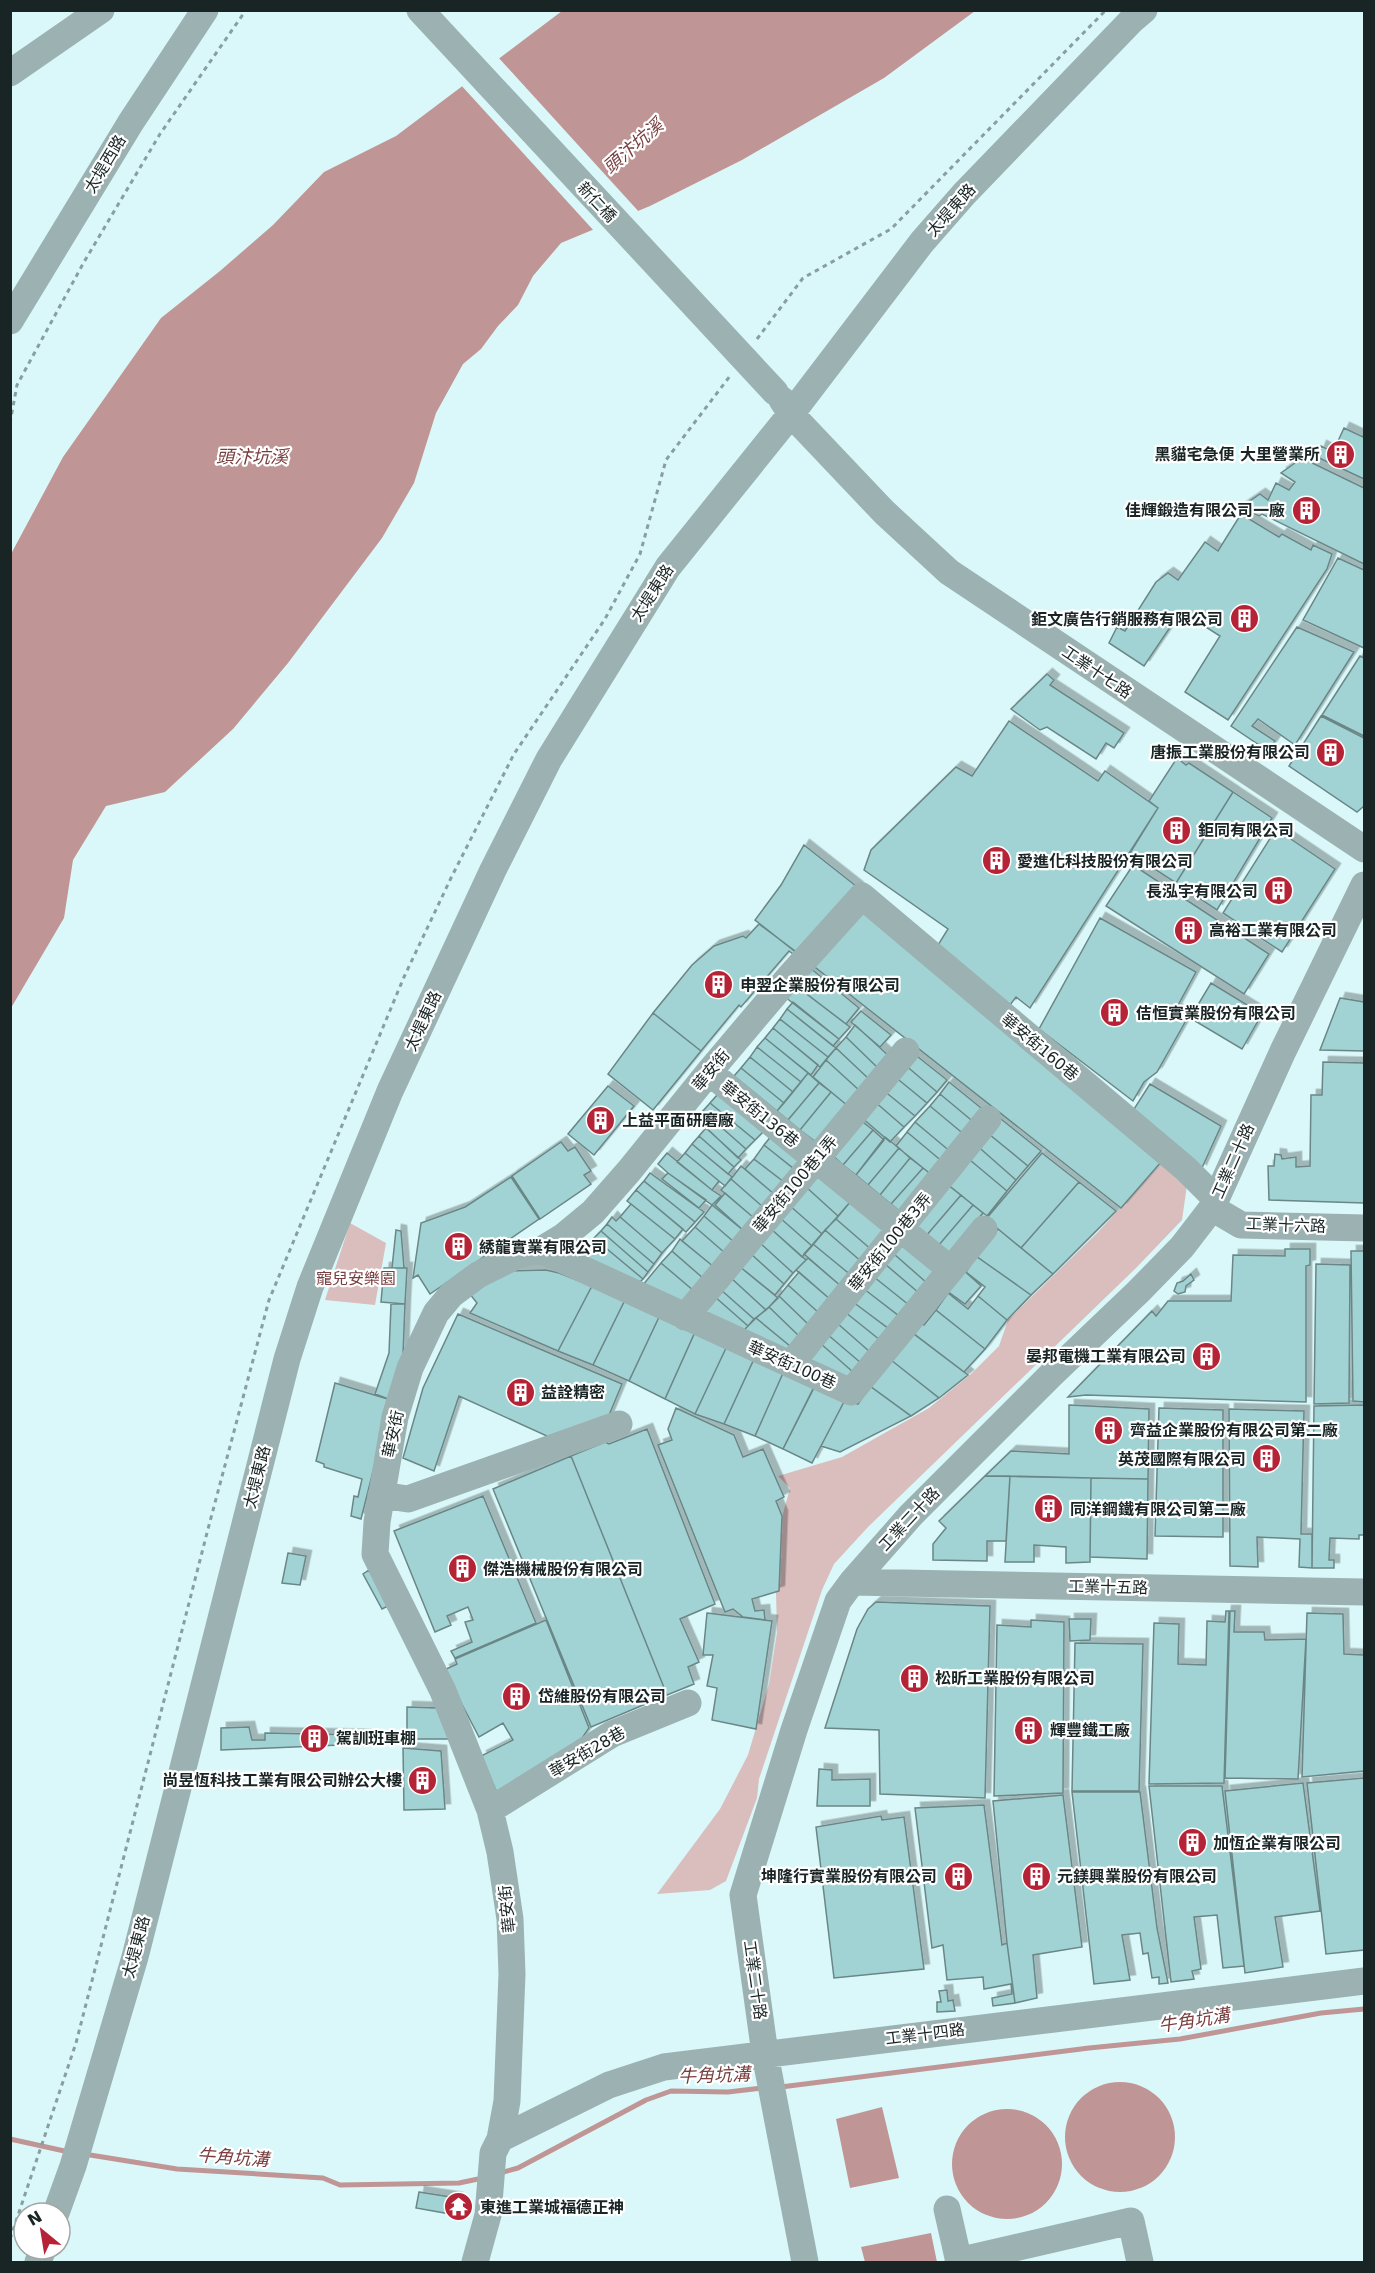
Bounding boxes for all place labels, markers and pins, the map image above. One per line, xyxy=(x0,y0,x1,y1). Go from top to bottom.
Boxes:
building icon: 黑貓宅急便 大里營業所 xyxy=(1325,438,1357,470)
place label: 黑貓宅急便 大里營業所 xyxy=(1154,445,1320,464)
building icon: 佳輝鍛造有限公司一廠 xyxy=(1290,494,1322,526)
place label: 佳輝鍛造有限公司一廠 xyxy=(1125,501,1285,520)
building icon: 鉅文廣告行銷服務有限公司 xyxy=(1228,603,1260,635)
place label: 鉅文廣告行銷服務有限公司 xyxy=(1031,610,1223,629)
building icon: 唐振工業股份有限公司 xyxy=(1315,736,1347,768)
place label: 唐振工業股份有限公司 xyxy=(1150,743,1310,762)
building icon: 鉅同有限公司 xyxy=(1161,814,1193,846)
place label: 鉅同有限公司 xyxy=(1198,821,1294,840)
building icon: 愛進化科技股份有限公司 xyxy=(980,845,1012,877)
place label: 愛進化科技股份有限公司 xyxy=(1017,852,1193,871)
building icon: 長泓宇有限公司 xyxy=(1263,875,1295,907)
place label: 長泓宇有限公司 xyxy=(1146,882,1258,901)
building icon: 高裕工業有限公司 xyxy=(1172,914,1204,946)
place label: 高裕工業有限公司 xyxy=(1209,921,1337,940)
building icon: 申翌企業股份有限公司 xyxy=(703,969,735,1001)
place label: 申翌企業股份有限公司 xyxy=(740,976,900,995)
building icon: 佶恒實業股份有限公司 xyxy=(1099,997,1131,1029)
place label: 佶恒實業股份有限公司 xyxy=(1136,1004,1296,1023)
building icon: 上益平面研磨廠 xyxy=(585,1104,617,1136)
place label: 上益平面研磨廠 xyxy=(622,1111,734,1130)
building icon: 綉龍實業有限公司 xyxy=(442,1231,474,1263)
place label: 綉龍實業有限公司 xyxy=(479,1238,607,1257)
building icon: 晏邦電機工業有限公司 xyxy=(1191,1340,1223,1372)
place label: 晏邦電機工業有限公司 xyxy=(1026,1347,1186,1366)
building icon: 益詮精密 xyxy=(504,1376,536,1408)
place label: 益詮精密 xyxy=(541,1383,605,1402)
building icon: 齊益企業股份有限公司第二廠 xyxy=(1093,1414,1125,1446)
place label: 齊益企業股份有限公司第二廠 xyxy=(1130,1421,1338,1440)
building icon: 英茂國際有限公司 xyxy=(1251,1443,1283,1475)
place label: 英茂國際有限公司 xyxy=(1118,1450,1246,1469)
building icon: 同洋鋼鐵有限公司第二廠 xyxy=(1033,1493,1065,1525)
place label: 同洋鋼鐵有限公司第二廠 xyxy=(1070,1500,1246,1519)
building icon: 傑浩機械股份有限公司 xyxy=(446,1553,478,1585)
place label: 傑浩機械股份有限公司 xyxy=(483,1560,643,1579)
building icon: 松昕工業股份有限公司 xyxy=(898,1662,930,1694)
place label: 松昕工業股份有限公司 xyxy=(935,1669,1095,1688)
building icon: 岱維股份有限公司 xyxy=(501,1680,533,1712)
place label: 岱維股份有限公司 xyxy=(538,1687,666,1706)
building icon: 輝豐鐵工廠 xyxy=(1013,1714,1045,1746)
place label: 輝豐鐵工廠 xyxy=(1050,1721,1130,1740)
building icon: 駕訓班車棚 xyxy=(299,1722,331,1754)
place label: 駕訓班車棚 xyxy=(336,1729,416,1748)
building icon: 尚昱恆科技工業有限公司辦公大樓 xyxy=(407,1764,439,1796)
place label: 尚昱恆科技工業有限公司辦公大樓 xyxy=(162,1771,402,1790)
building icon: 加恆企業有限公司 xyxy=(1176,1827,1208,1859)
place label: 加恆企業有限公司 xyxy=(1213,1834,1341,1853)
building icon: 坤隆行實業股份有限公司 xyxy=(942,1860,974,1892)
building icon: 元鎂興業股份有限公司 xyxy=(1020,1860,1052,1892)
place label: 坤隆行實業股份有限公司 xyxy=(761,1867,937,1886)
place label: 元鎂興業股份有限公司 xyxy=(1057,1867,1217,1886)
temple icon: 東進工業城福德正神 xyxy=(443,2191,475,2223)
place label: 東進工業城福德正神 xyxy=(480,2198,624,2217)

